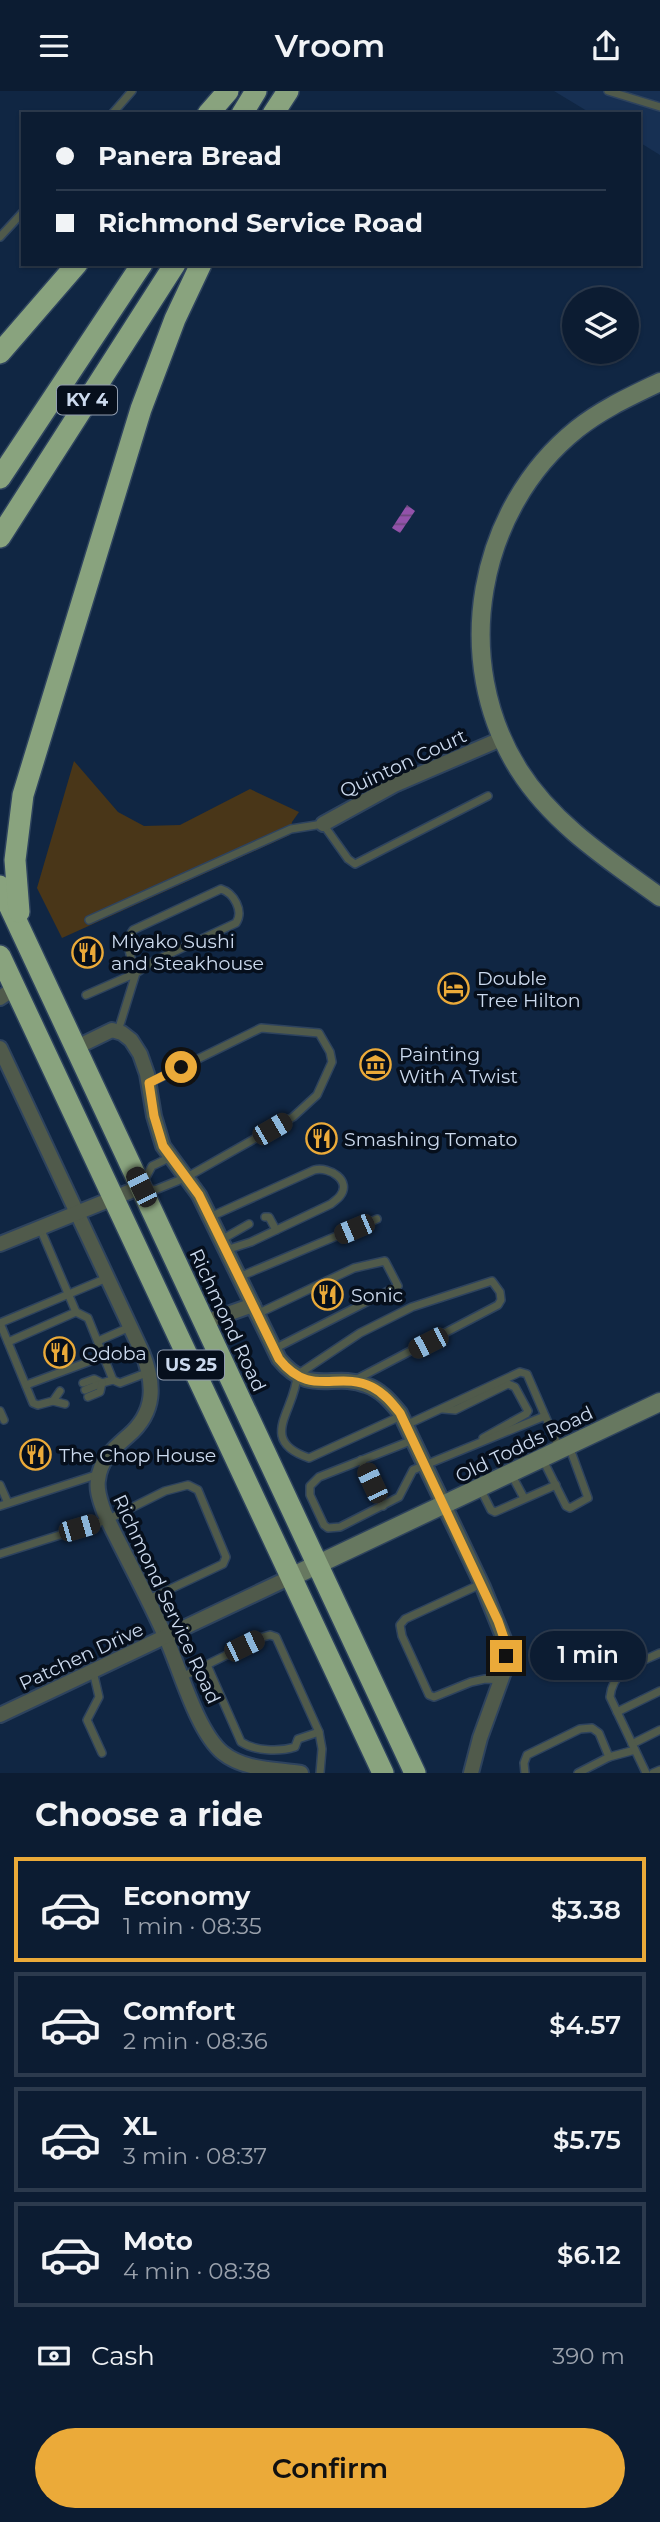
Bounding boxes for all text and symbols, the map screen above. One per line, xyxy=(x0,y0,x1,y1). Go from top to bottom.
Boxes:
text: Vroom xyxy=(275,26,385,65)
icon: menu xyxy=(35,27,73,65)
icon: share xyxy=(587,27,625,65)
text: Panera Bread xyxy=(98,140,282,172)
text: Richmond Service Road xyxy=(98,207,423,239)
map controls xyxy=(562,287,639,364)
button: layers xyxy=(562,287,639,364)
road number: KY 4 xyxy=(57,386,117,415)
street label: Quinton Court xyxy=(336,724,470,803)
place label: Miyako Sushi and Steakhouse xyxy=(111,930,264,975)
restaurant icon: Miyako Sushi and Steakhouse xyxy=(71,935,105,969)
place label: Double Tree Hilton xyxy=(477,967,581,1012)
hotel icon: Double Tree Hilton xyxy=(437,972,471,1006)
place label: Painting With A Twist xyxy=(399,1043,518,1088)
museum icon: Painting With A Twist xyxy=(359,1048,393,1082)
route start xyxy=(165,1051,197,1083)
car xyxy=(249,1109,296,1149)
restaurant icon: Smashing Tomato xyxy=(304,1122,338,1156)
place label: Smashing Tomato xyxy=(344,1128,518,1151)
car xyxy=(123,1164,160,1210)
car xyxy=(331,1211,378,1247)
street label: Richmond Road xyxy=(184,1245,271,1395)
restaurant icon: Sonic xyxy=(311,1278,345,1312)
place label: Sonic xyxy=(351,1284,403,1307)
car xyxy=(405,1324,452,1362)
restaurant icon: Qdoba xyxy=(42,1336,76,1370)
place label: Qdoba xyxy=(82,1342,147,1365)
road number: US 25 xyxy=(158,1351,224,1379)
street label: Old Todds Road xyxy=(452,1401,597,1488)
restaurant icon: The Chop House xyxy=(19,1438,53,1472)
place label: The Chop House xyxy=(59,1444,216,1467)
car xyxy=(354,1460,391,1506)
street label: Richmond Service Road xyxy=(108,1491,225,1707)
car xyxy=(56,1512,103,1544)
street label: Patchen Drive xyxy=(15,1618,147,1695)
car xyxy=(221,1627,268,1665)
callout: 1 min xyxy=(530,1631,646,1681)
route end xyxy=(490,1640,522,1672)
text: 1 min xyxy=(557,1641,619,1669)
text: Choose a ride xyxy=(35,1795,263,1834)
icon: car xyxy=(39,1878,102,1941)
text: Economy xyxy=(123,1880,250,1912)
text: $3.38 xyxy=(551,1894,621,1926)
text: 1 min · 08:35 xyxy=(123,1912,262,1940)
icon: car xyxy=(39,1993,102,2056)
text: Comfort xyxy=(123,1995,235,2027)
text: $4.57 xyxy=(549,2009,621,2041)
text: 2 min · 08:36 xyxy=(123,2027,268,2055)
icon: car xyxy=(39,2108,102,2171)
text: XL xyxy=(123,2110,157,2142)
text: $5.75 xyxy=(553,2124,621,2156)
text: 3 min · 08:37 xyxy=(123,2142,267,2170)
icon: car xyxy=(39,2223,102,2286)
text: Moto xyxy=(123,2225,193,2257)
text: $6.12 xyxy=(557,2239,621,2271)
text: 4 min · 08:38 xyxy=(123,2257,271,2285)
icon: cash xyxy=(35,2337,73,2375)
text: Cash xyxy=(91,2340,155,2372)
text: 390 m xyxy=(552,2342,625,2370)
button: Confirm xyxy=(35,2428,625,2508)

